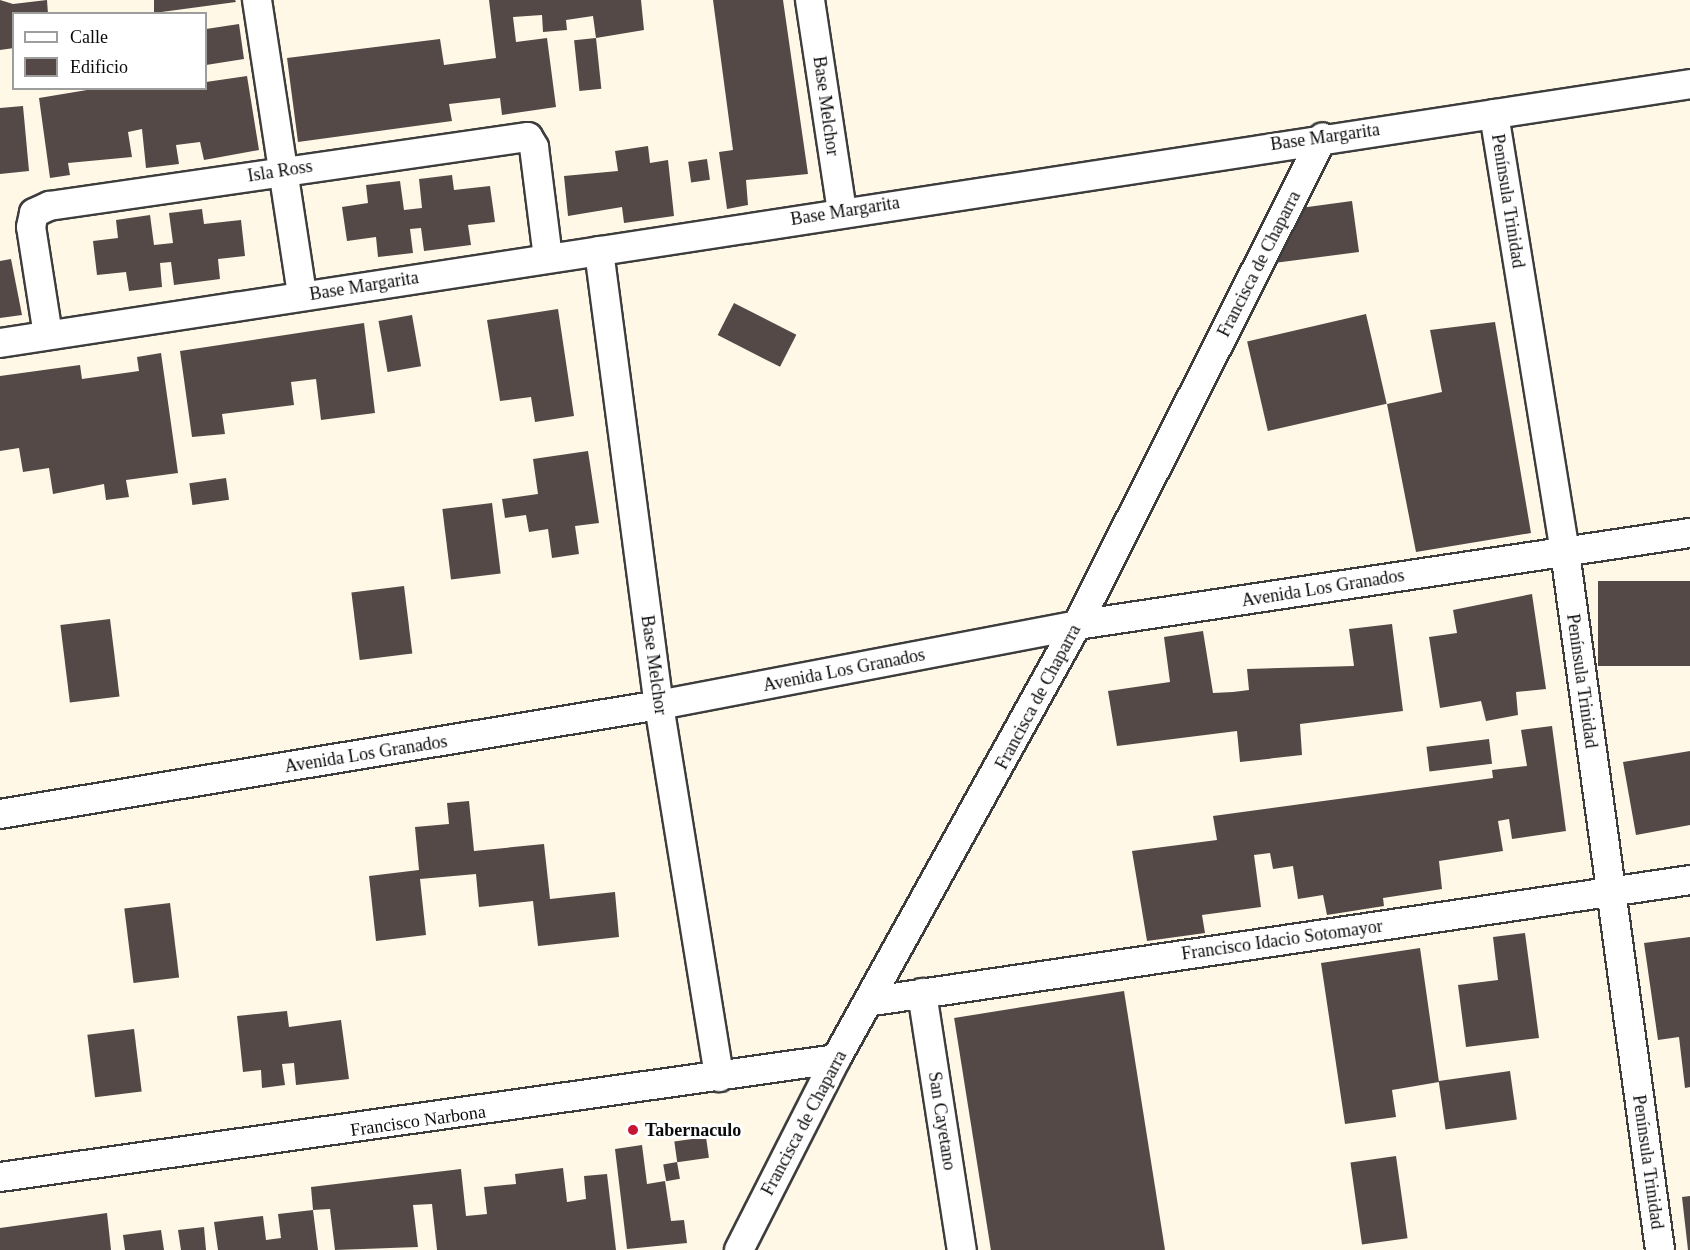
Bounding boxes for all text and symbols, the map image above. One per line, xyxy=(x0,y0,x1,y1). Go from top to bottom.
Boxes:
legend xyxy=(12,12,207,90)
text: Calle xyxy=(70,27,108,47)
street label: Base Melchor xyxy=(808,55,844,157)
text: Edificio xyxy=(70,57,128,77)
street label: Base Margarita xyxy=(1269,119,1381,155)
street label: Península Trinidad xyxy=(1487,132,1529,270)
street label: Isla Ross xyxy=(246,155,314,187)
street label: Francisca de Chaparra xyxy=(1213,187,1305,341)
street label: Base Margarita xyxy=(789,192,901,230)
street label: Base Margarita xyxy=(308,267,420,305)
street label: Avenida Los Granados xyxy=(1240,564,1406,612)
street label: Península Trinidad xyxy=(1562,612,1602,750)
street label: Base Melchor xyxy=(636,614,672,716)
street label: Francisca de Chaparra xyxy=(991,621,1085,773)
street label: Avenida Los Granados xyxy=(761,644,927,696)
street label: Avenida Los Granados xyxy=(283,730,449,778)
street label: Francisco Idacio Sotomayor xyxy=(1180,915,1384,965)
street label: Francisca de Chaparra xyxy=(757,1047,851,1199)
street label: San Cayetano xyxy=(924,1070,960,1172)
street label: Península Trinidad xyxy=(1628,1093,1668,1231)
street label: Francisco Narbona xyxy=(349,1101,487,1141)
place label: Tabernaculo xyxy=(645,1119,741,1141)
marker: Tabernaculo xyxy=(626,1123,640,1137)

